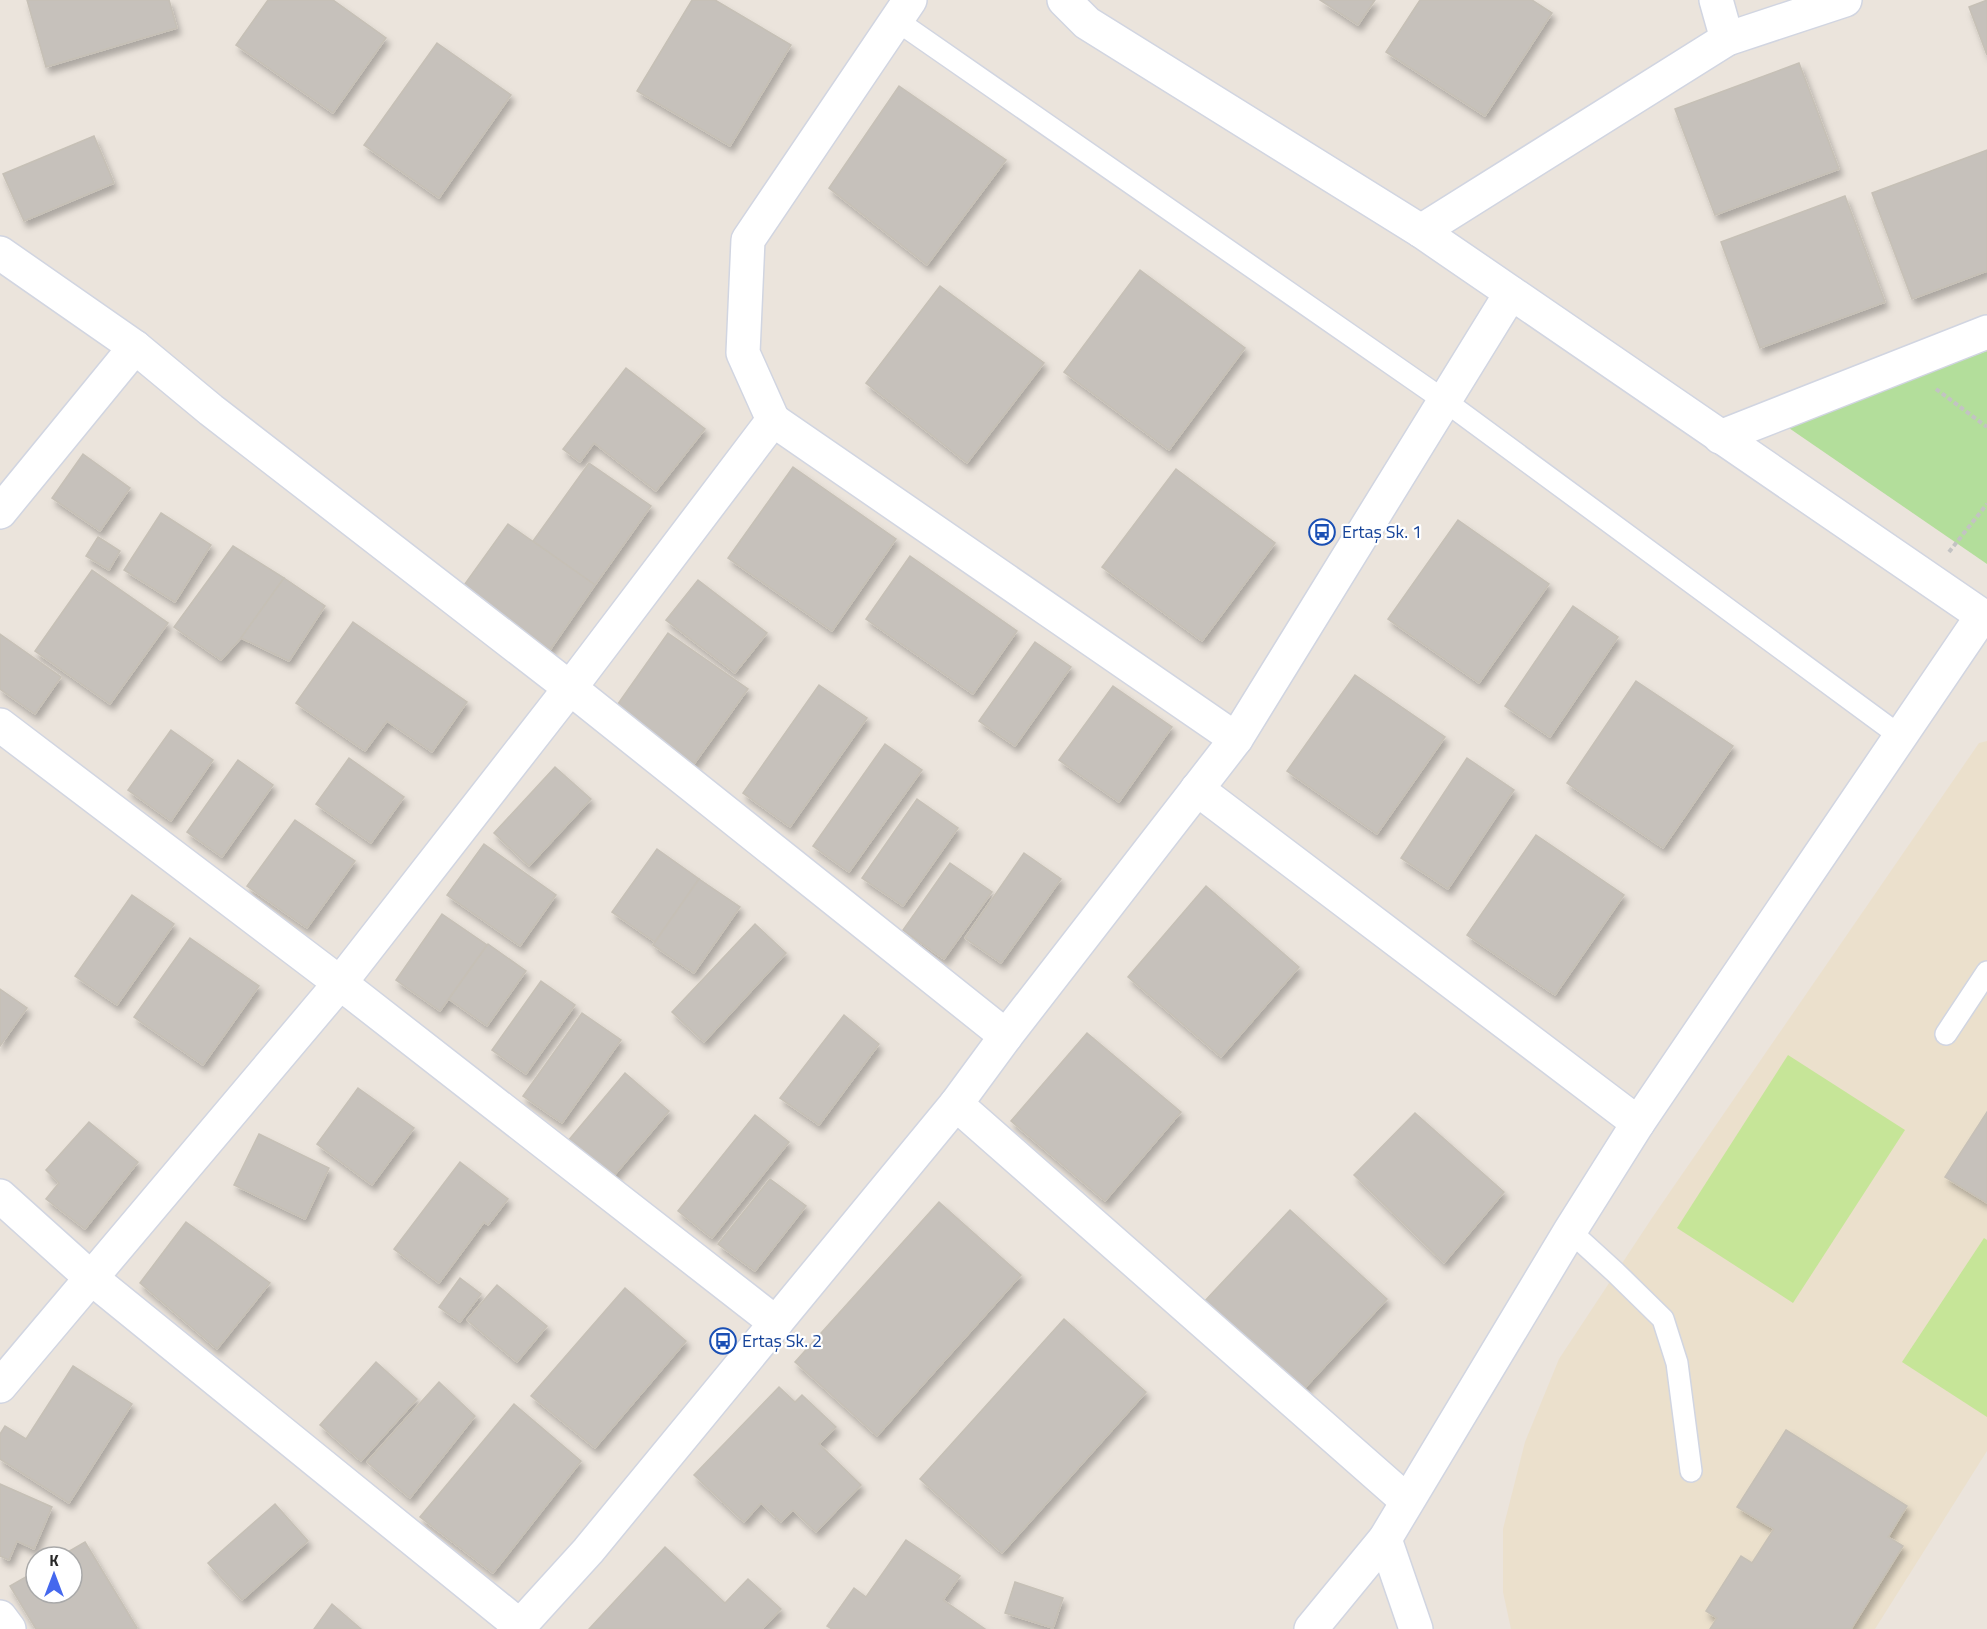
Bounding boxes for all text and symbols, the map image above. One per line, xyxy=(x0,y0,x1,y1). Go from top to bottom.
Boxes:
bus stop icon: Ertaş Sk. 1 xyxy=(1307,517,1337,547)
place label: Ertaş Sk. 1 xyxy=(1342,518,1422,545)
bus stop icon: Ertaş Sk. 2 xyxy=(708,1326,738,1356)
place label: Ertaş Sk. 2 xyxy=(742,1327,822,1354)
north arrow xyxy=(24,1545,84,1605)
text: K xyxy=(49,1548,59,1572)

